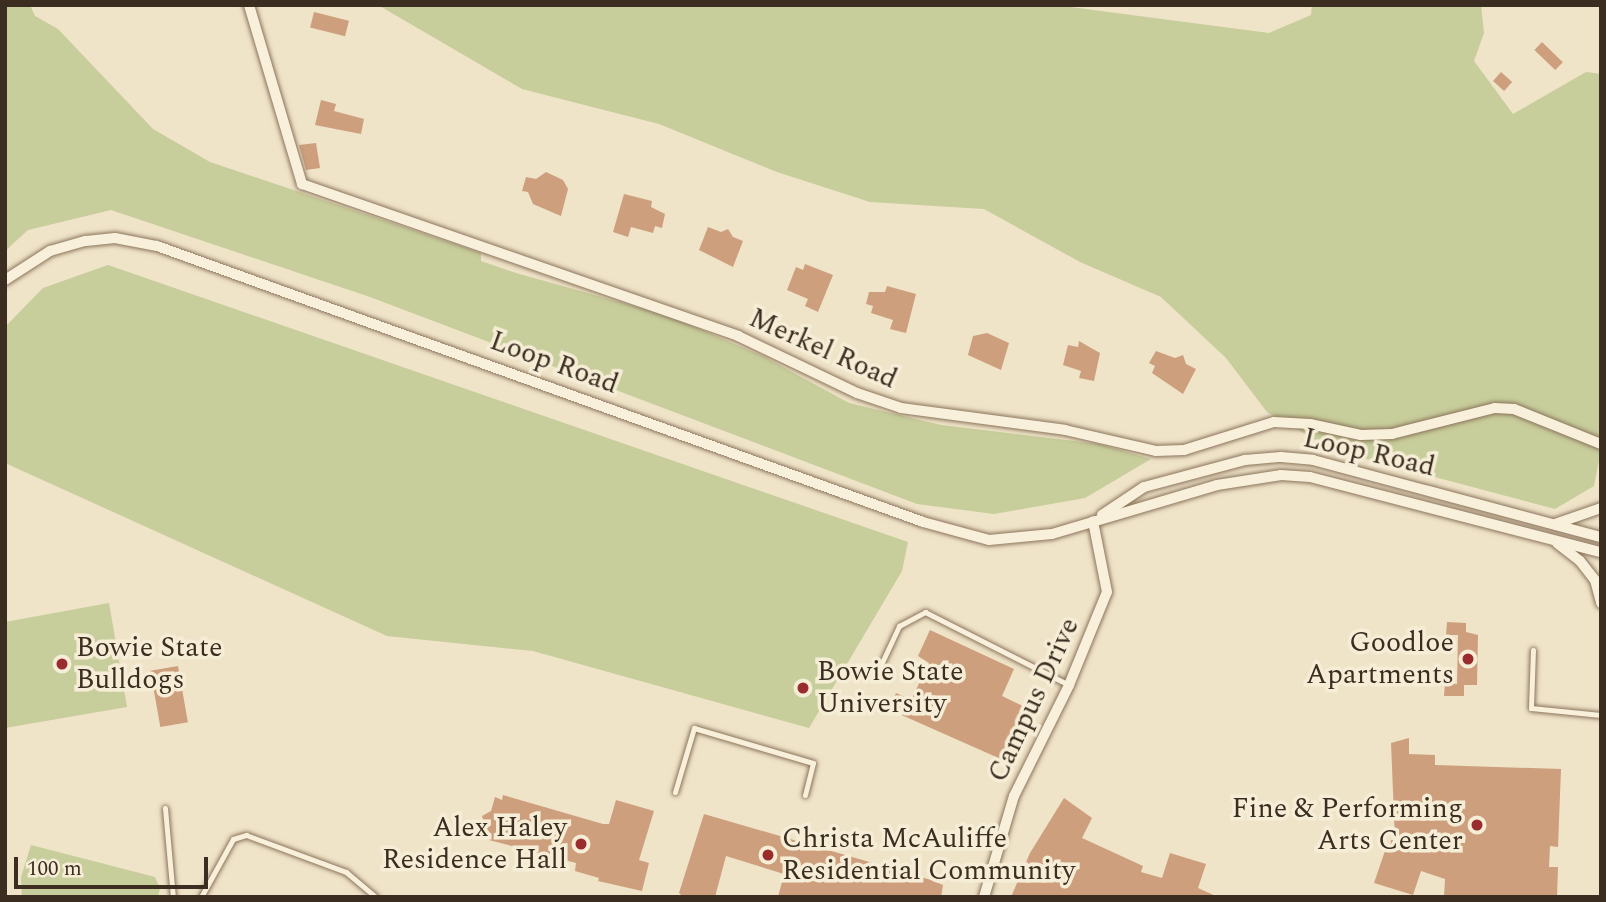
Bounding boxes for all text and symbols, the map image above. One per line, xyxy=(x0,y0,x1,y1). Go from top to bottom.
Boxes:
street label: Merkel Road xyxy=(744,301,902,397)
street label: Loop Road xyxy=(485,324,623,402)
street label: Loop Road xyxy=(1300,422,1438,484)
street label: Campus Drive xyxy=(981,613,1087,787)
place label: Goodloe Apartments xyxy=(1306,626,1454,692)
place label: Bowie State Bulldogs xyxy=(76,631,222,697)
marker: Goodloe Apartments xyxy=(1460,651,1476,667)
place label: Bowie State University xyxy=(817,655,963,721)
marker: Bowie State Bulldogs xyxy=(54,656,70,672)
marker: Bowie State University xyxy=(795,680,811,696)
place label: Fine & Performing Arts Center xyxy=(1232,792,1463,858)
place label: Alex Haley Residence Hall xyxy=(382,811,567,877)
marker: Fine & Performing Arts Center xyxy=(1469,817,1485,833)
place label: Christa McAuliffe Residential Community xyxy=(782,822,1075,888)
marker: Alex Haley Residence Hall xyxy=(573,836,589,852)
scale bar xyxy=(18,842,212,886)
marker: Christa McAuliffe Residential Community xyxy=(760,847,776,863)
text: 100 m xyxy=(27,853,82,885)

